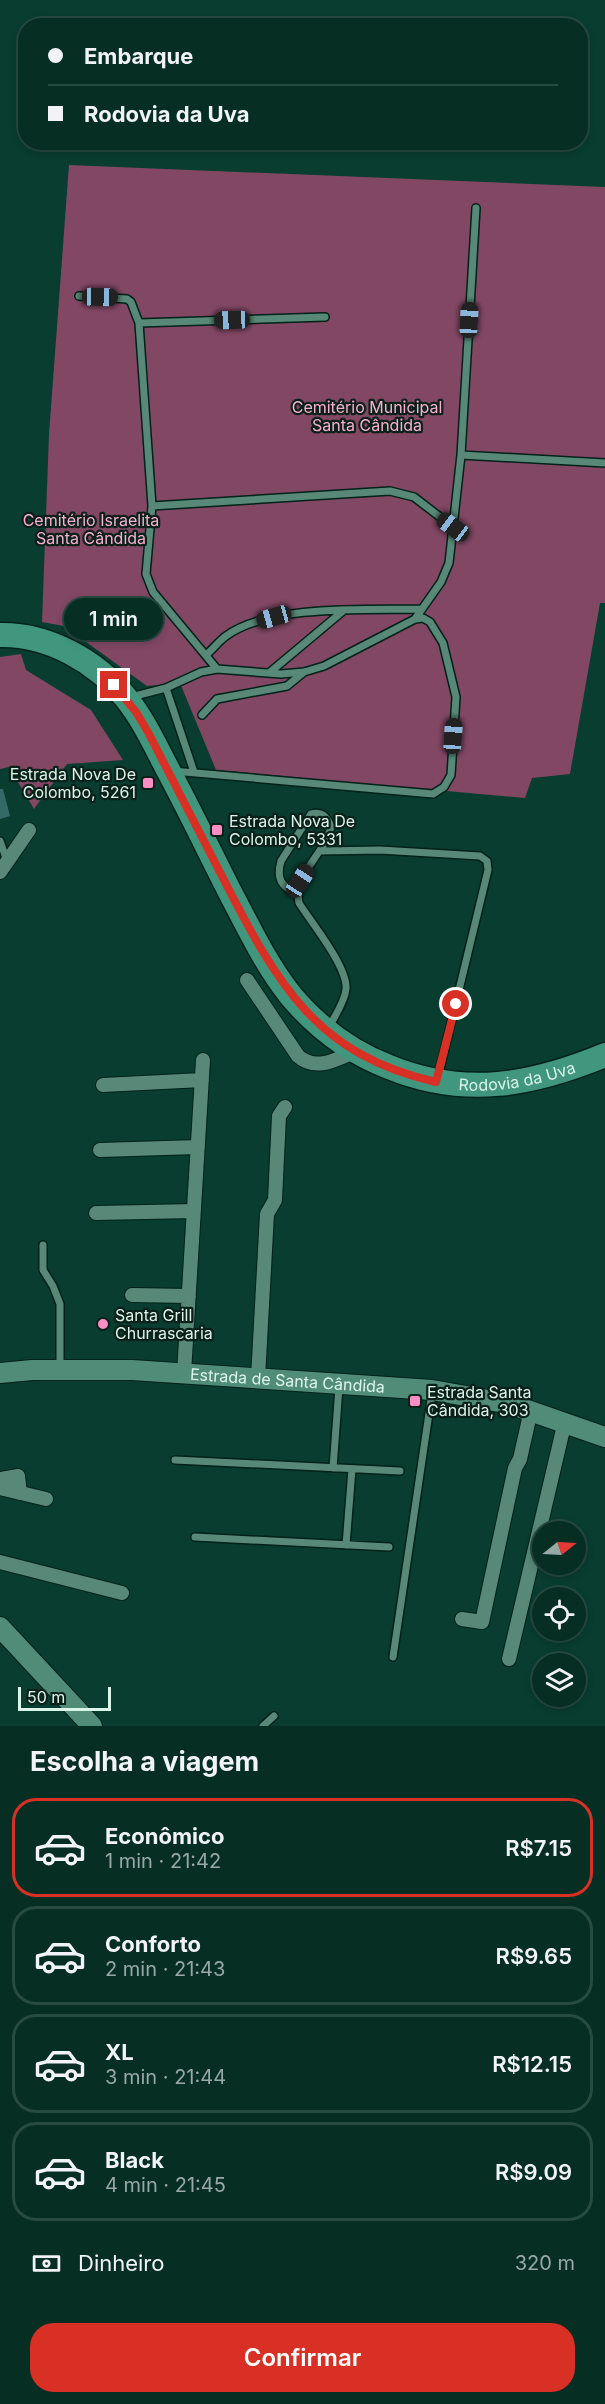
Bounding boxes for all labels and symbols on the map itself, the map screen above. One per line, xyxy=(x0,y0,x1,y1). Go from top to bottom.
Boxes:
car xyxy=(82,288,118,306)
car xyxy=(459,302,479,338)
car xyxy=(214,310,250,330)
park label: Cemitério Municipal Santa Cândida xyxy=(292,397,442,435)
car xyxy=(433,509,473,545)
park label: Cemitério Israelita Santa Cândida xyxy=(23,510,159,548)
callout: 1 min xyxy=(64,598,164,640)
car xyxy=(254,603,294,631)
route end xyxy=(100,671,127,698)
car xyxy=(443,717,463,755)
place label: Estrada Nova De Colombo, 5261 xyxy=(10,764,136,802)
marker: Estrada Nova De Colombo, 5261 xyxy=(141,776,155,790)
place label: Estrada Nova De Colombo, 5331 xyxy=(229,811,355,849)
marker: Estrada Nova De Colombo, 5331 xyxy=(210,823,224,837)
car xyxy=(283,861,317,901)
route start xyxy=(442,990,469,1017)
street label: Rodovia da Uva xyxy=(458,1057,578,1095)
place label: Santa Grill Churrascaria xyxy=(115,1305,213,1343)
marker: Santa Grill Churrascaria xyxy=(96,1317,110,1331)
street label: Estrada de Santa Cândida xyxy=(189,1364,386,1397)
place label: Estrada Santa Cândida, 303 xyxy=(427,1382,532,1420)
marker: Estrada Santa Cândida, 303 xyxy=(408,1394,422,1408)
north arrow xyxy=(532,1521,586,1575)
scale bar xyxy=(18,1684,111,1712)

